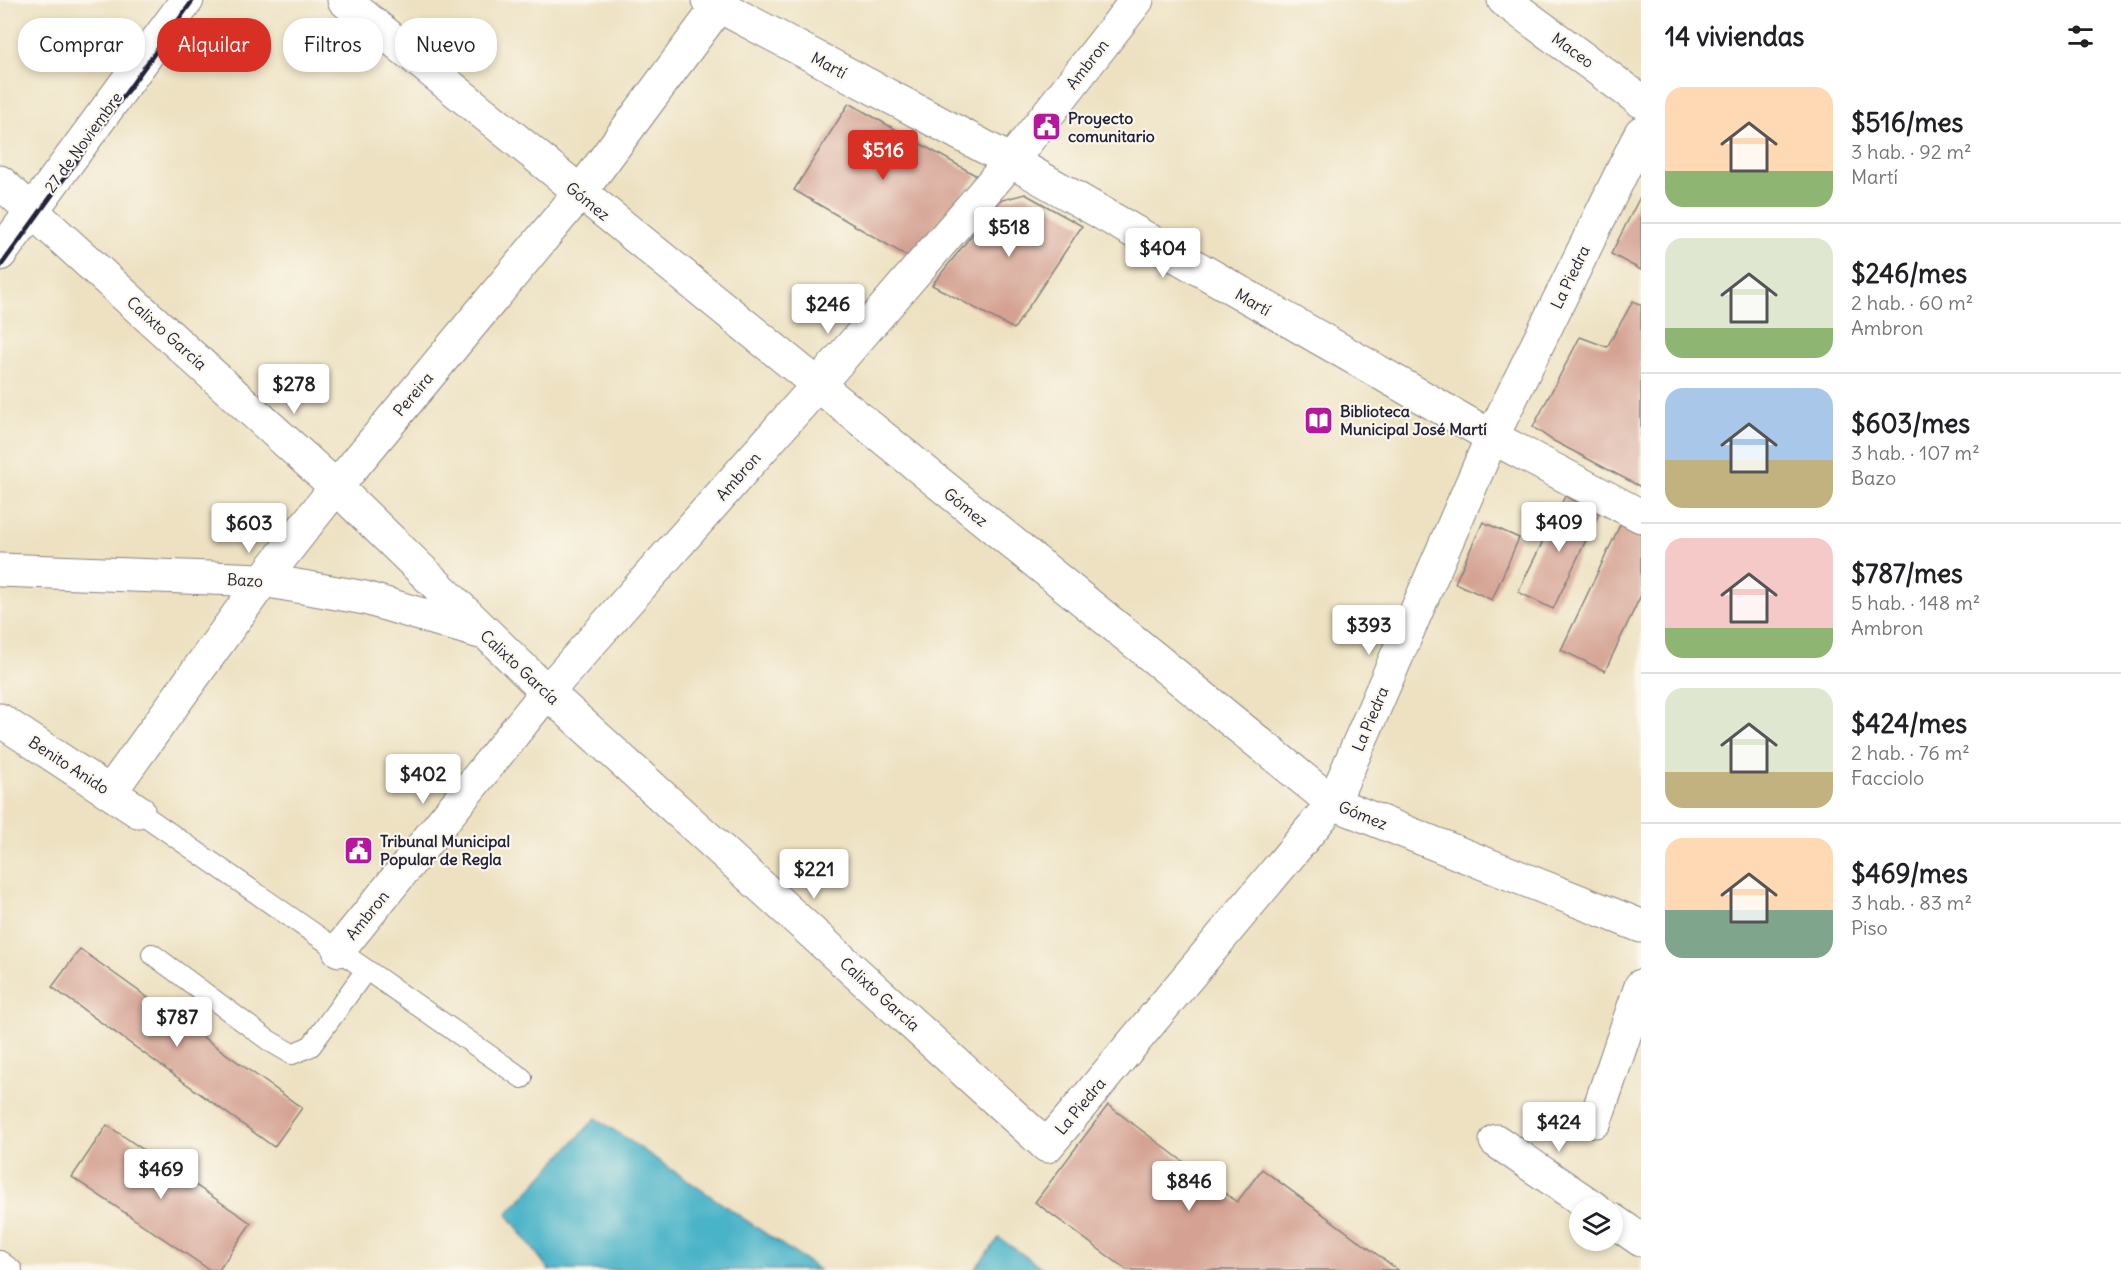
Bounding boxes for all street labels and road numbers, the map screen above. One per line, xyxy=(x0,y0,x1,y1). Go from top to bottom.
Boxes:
street label: Maceo xyxy=(1548,28,1598,72)
street label: Ambron xyxy=(1061,35,1113,93)
street label: Martí xyxy=(808,47,851,83)
street label: 27 de Noviembre xyxy=(40,88,126,196)
street label: Gómez xyxy=(562,177,614,225)
street label: La Piedra xyxy=(1546,242,1594,312)
street label: Martí xyxy=(1232,284,1275,320)
street label: Calixto García xyxy=(123,292,211,374)
street label: Pereira xyxy=(389,368,437,420)
street label: Ambron xyxy=(711,448,765,504)
street label: Gómez xyxy=(940,483,992,531)
street label: Bazo xyxy=(226,569,264,591)
street label: Calixto García xyxy=(476,625,564,709)
street label: La Piedra xyxy=(1347,684,1393,754)
street label: Benito Anido xyxy=(25,732,113,798)
street label: Gómez xyxy=(1336,796,1391,834)
street label: Ambron xyxy=(341,886,393,944)
street label: Calixto García xyxy=(836,953,924,1035)
street label: La Piedra xyxy=(1050,1073,1110,1139)

